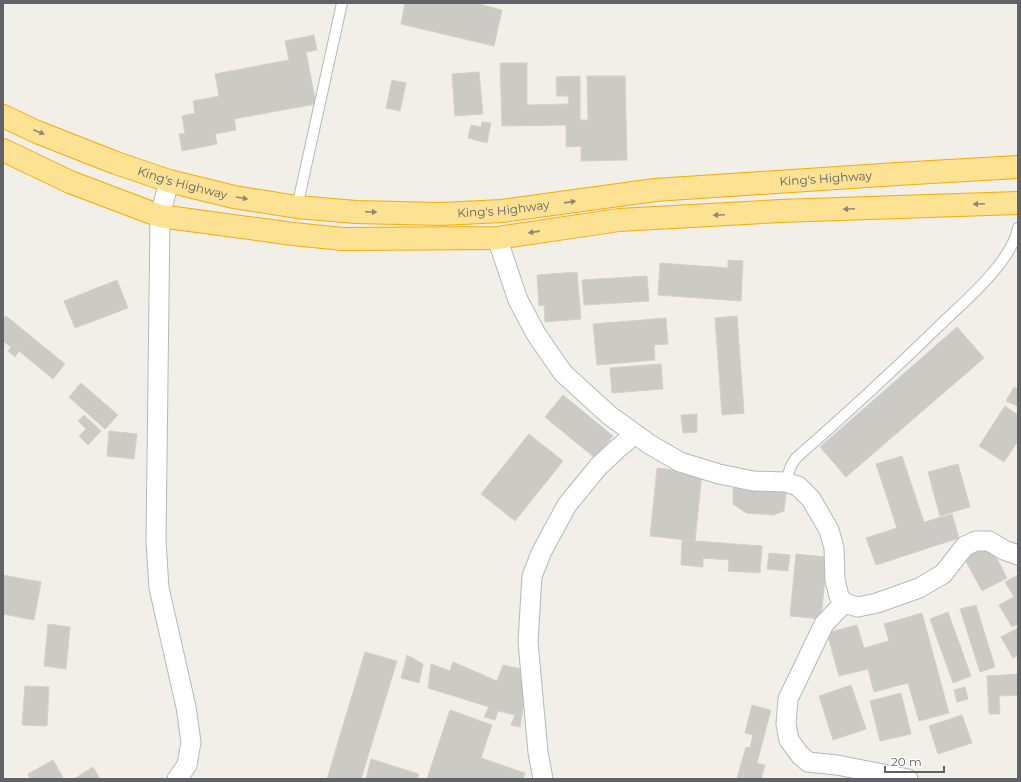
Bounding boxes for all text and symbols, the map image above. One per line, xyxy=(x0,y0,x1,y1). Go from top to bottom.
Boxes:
one-way arrow xyxy=(33,130,45,136)
street label: King's Highway xyxy=(136,163,229,202)
street label: King's Highway xyxy=(779,168,873,189)
one-way arrow xyxy=(236,195,248,201)
street label: King's Highway xyxy=(457,197,551,220)
one-way arrow xyxy=(564,199,576,205)
one-way arrow xyxy=(973,201,985,208)
one-way arrow xyxy=(842,206,855,212)
one-way arrow xyxy=(365,209,378,215)
one-way arrow xyxy=(713,211,725,218)
one-way arrow xyxy=(528,229,540,235)
scale bar xyxy=(885,748,944,774)
text: 20 m xyxy=(891,754,922,769)

